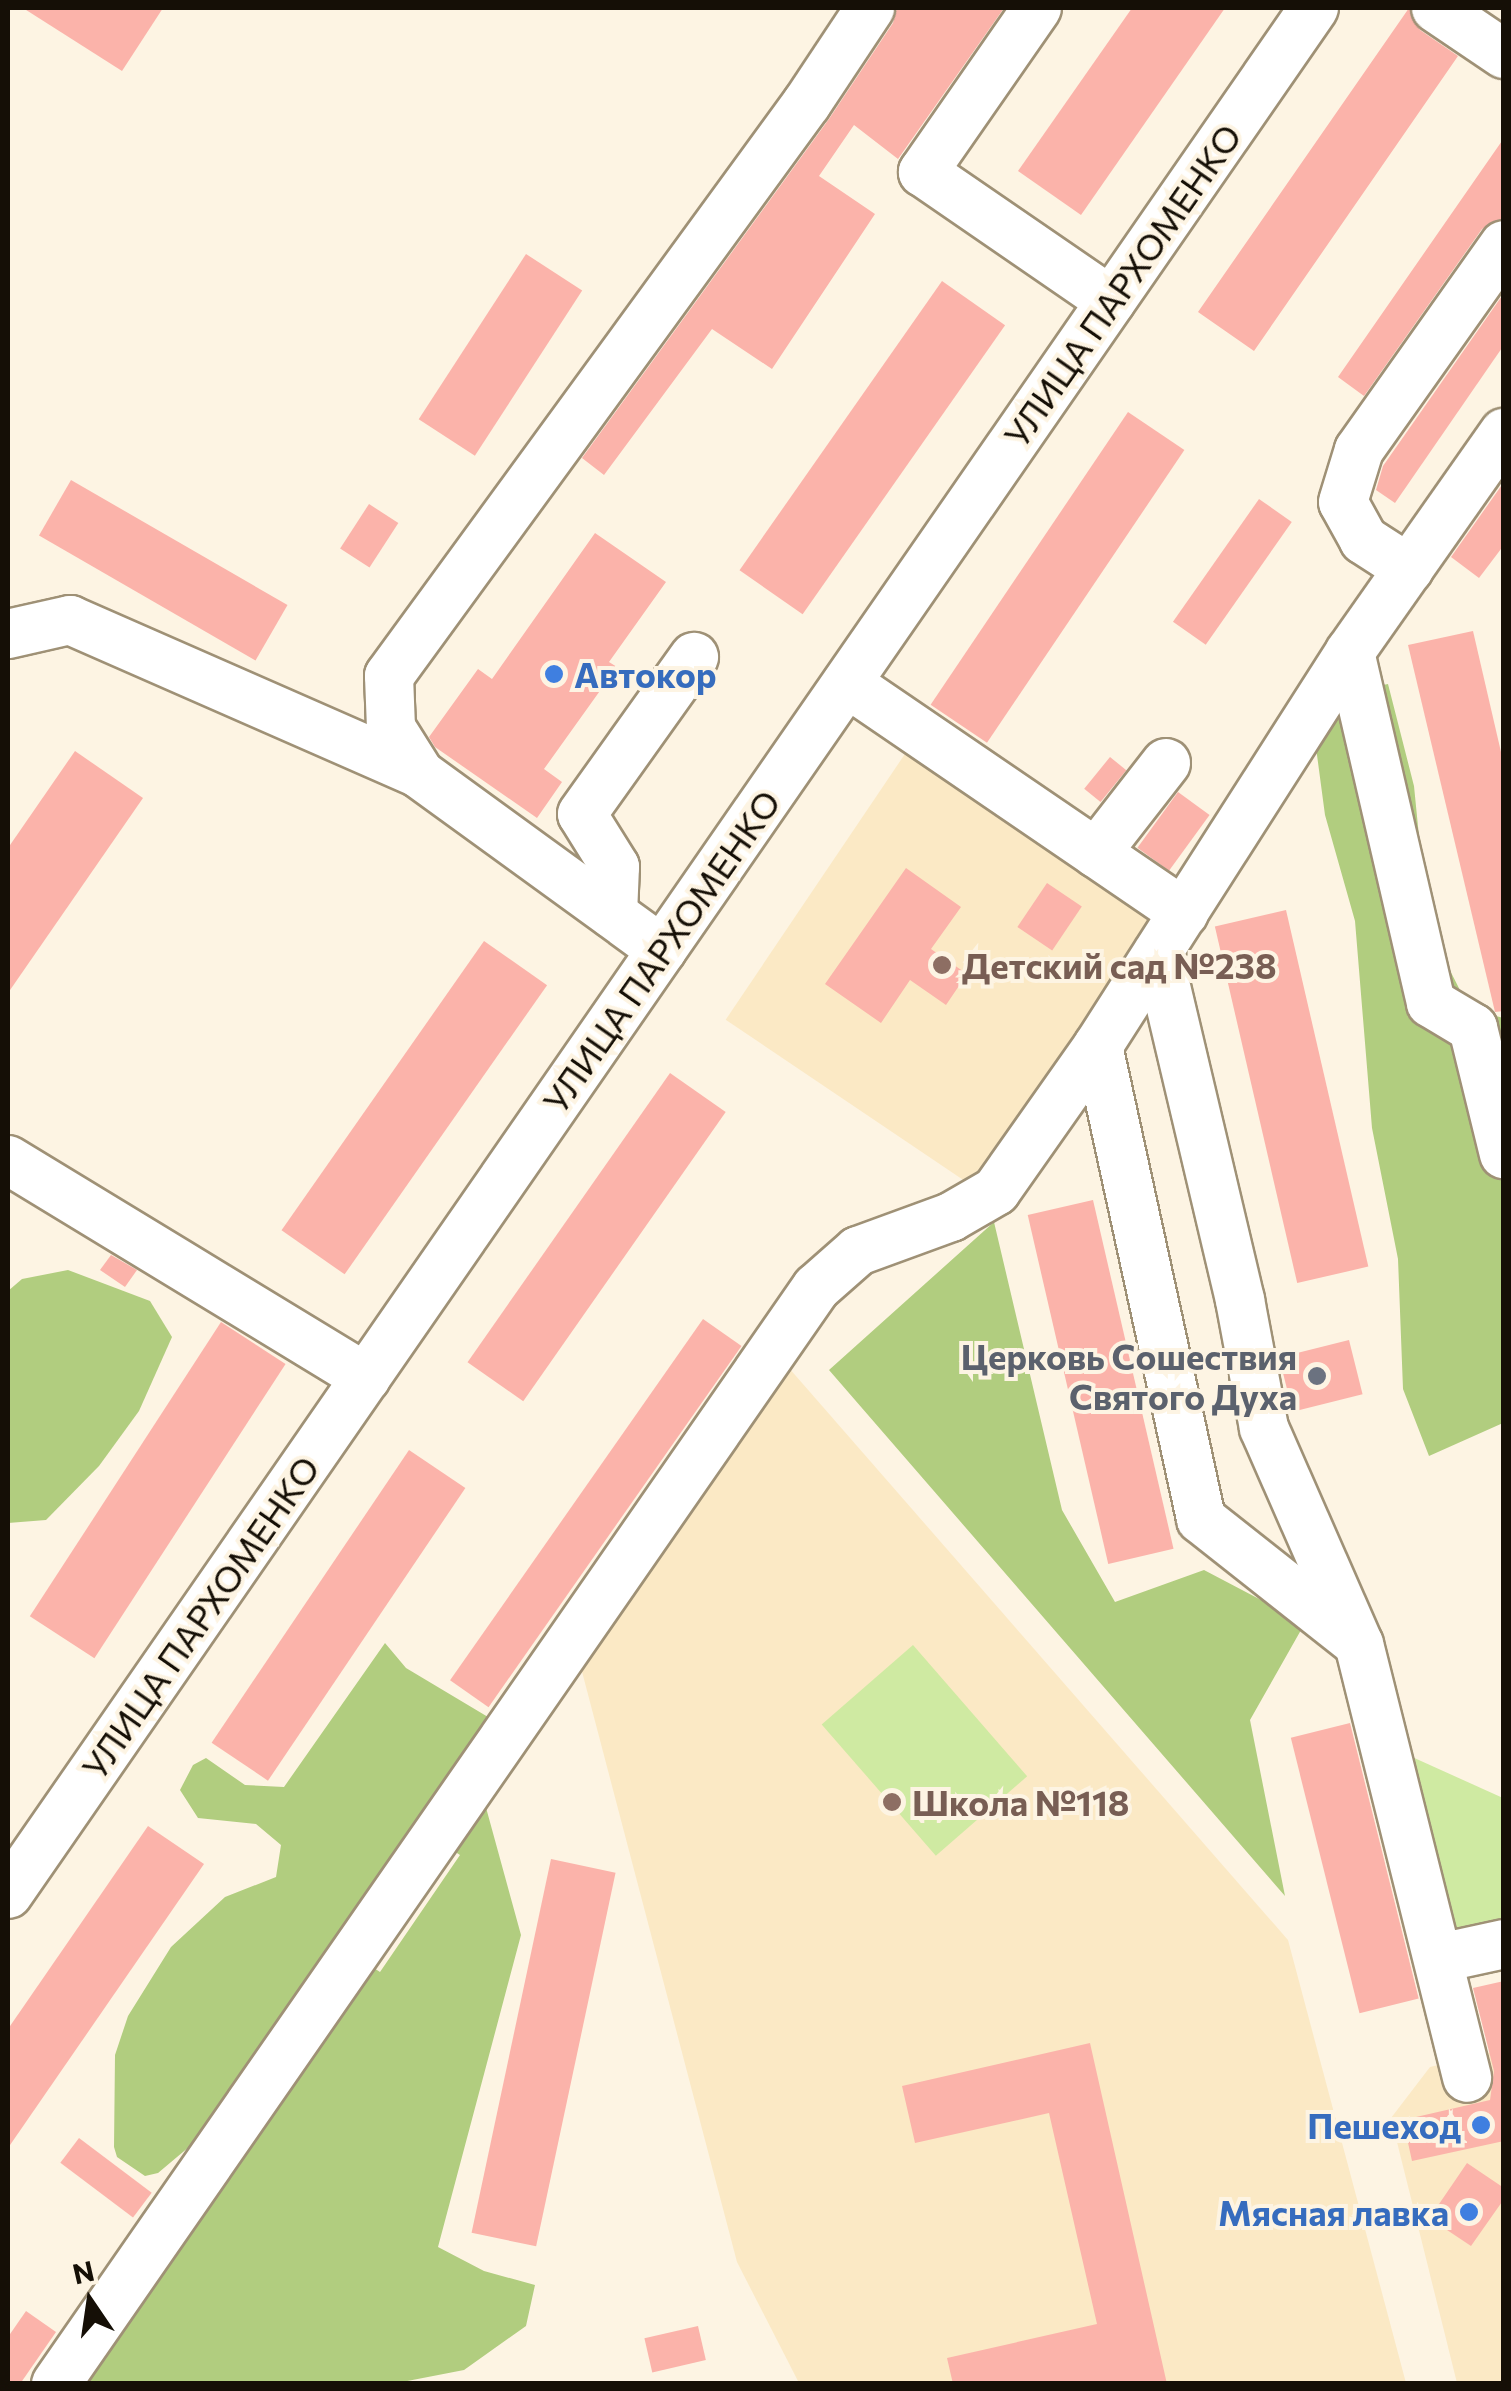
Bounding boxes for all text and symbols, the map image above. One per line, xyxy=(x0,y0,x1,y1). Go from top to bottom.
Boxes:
street label: УЛИЦА ПАРХОМЕНКО xyxy=(995,116,1249,454)
place label: Автокор xyxy=(574,653,716,695)
marker: Автокор xyxy=(543,663,565,685)
street label: УЛИЦА ПАРХОМЕНКО xyxy=(534,782,788,1120)
place label: Детский сад №238 xyxy=(962,944,1277,986)
marker: Детский сад №238 xyxy=(931,954,953,976)
place label: Церковь Сошествия Святого Духа xyxy=(961,1335,1297,1417)
marker: Церковь Сошествия Святого Духа xyxy=(1306,1365,1328,1387)
street label: УЛИЦА ПАРХОМЕНКО xyxy=(73,1448,327,1786)
place label: Школа №118 xyxy=(912,1781,1129,1823)
marker: Школа №118 xyxy=(881,1791,903,1813)
place label: Пешеход xyxy=(1307,2104,1461,2146)
marker: Пешеход xyxy=(1470,2114,1492,2136)
place label: Мясная лавка xyxy=(1218,2191,1449,2233)
marker: Мясная лавка xyxy=(1458,2201,1480,2223)
north arrow xyxy=(40,2251,140,2351)
text: N xyxy=(69,2253,97,2291)

